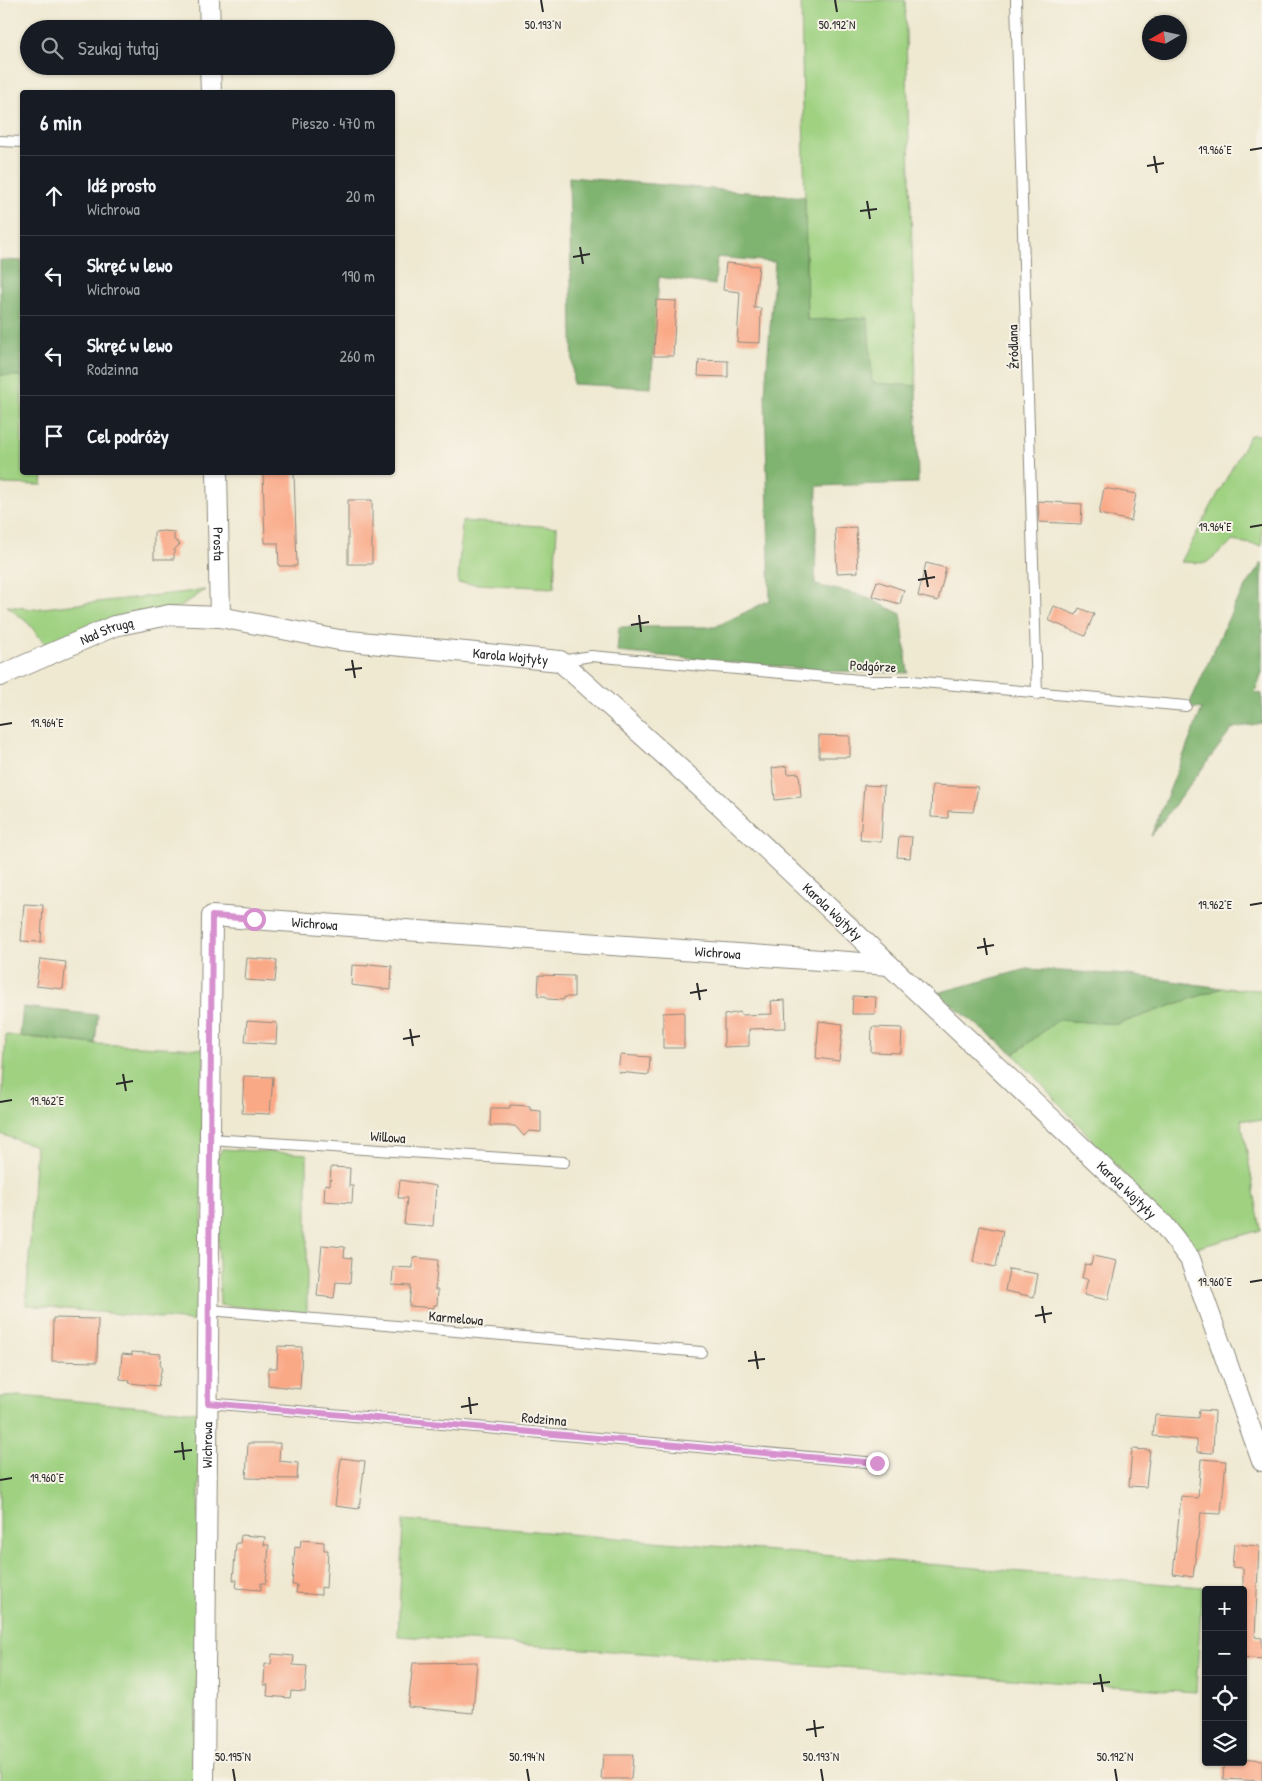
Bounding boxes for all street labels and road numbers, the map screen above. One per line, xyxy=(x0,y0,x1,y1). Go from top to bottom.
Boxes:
street label: Źródlana xyxy=(1002,324,1023,370)
street label: Prosta xyxy=(209,527,229,561)
street label: Nad Strugą xyxy=(77,612,136,649)
street label: Karola Wojtyły xyxy=(472,643,549,670)
street label: Podgórze xyxy=(849,655,897,677)
street label: Karola Wojtyły xyxy=(799,878,867,945)
street label: Wichrowa xyxy=(291,912,339,934)
street label: Wichrowa xyxy=(694,941,742,963)
street label: Willowa xyxy=(370,1126,407,1147)
street label: Karola Wojtyły xyxy=(1093,1156,1161,1223)
street label: Karmelowa xyxy=(428,1306,485,1329)
street label: Rodzinna xyxy=(521,1407,568,1430)
street label: Wichrowa xyxy=(197,1421,216,1468)

